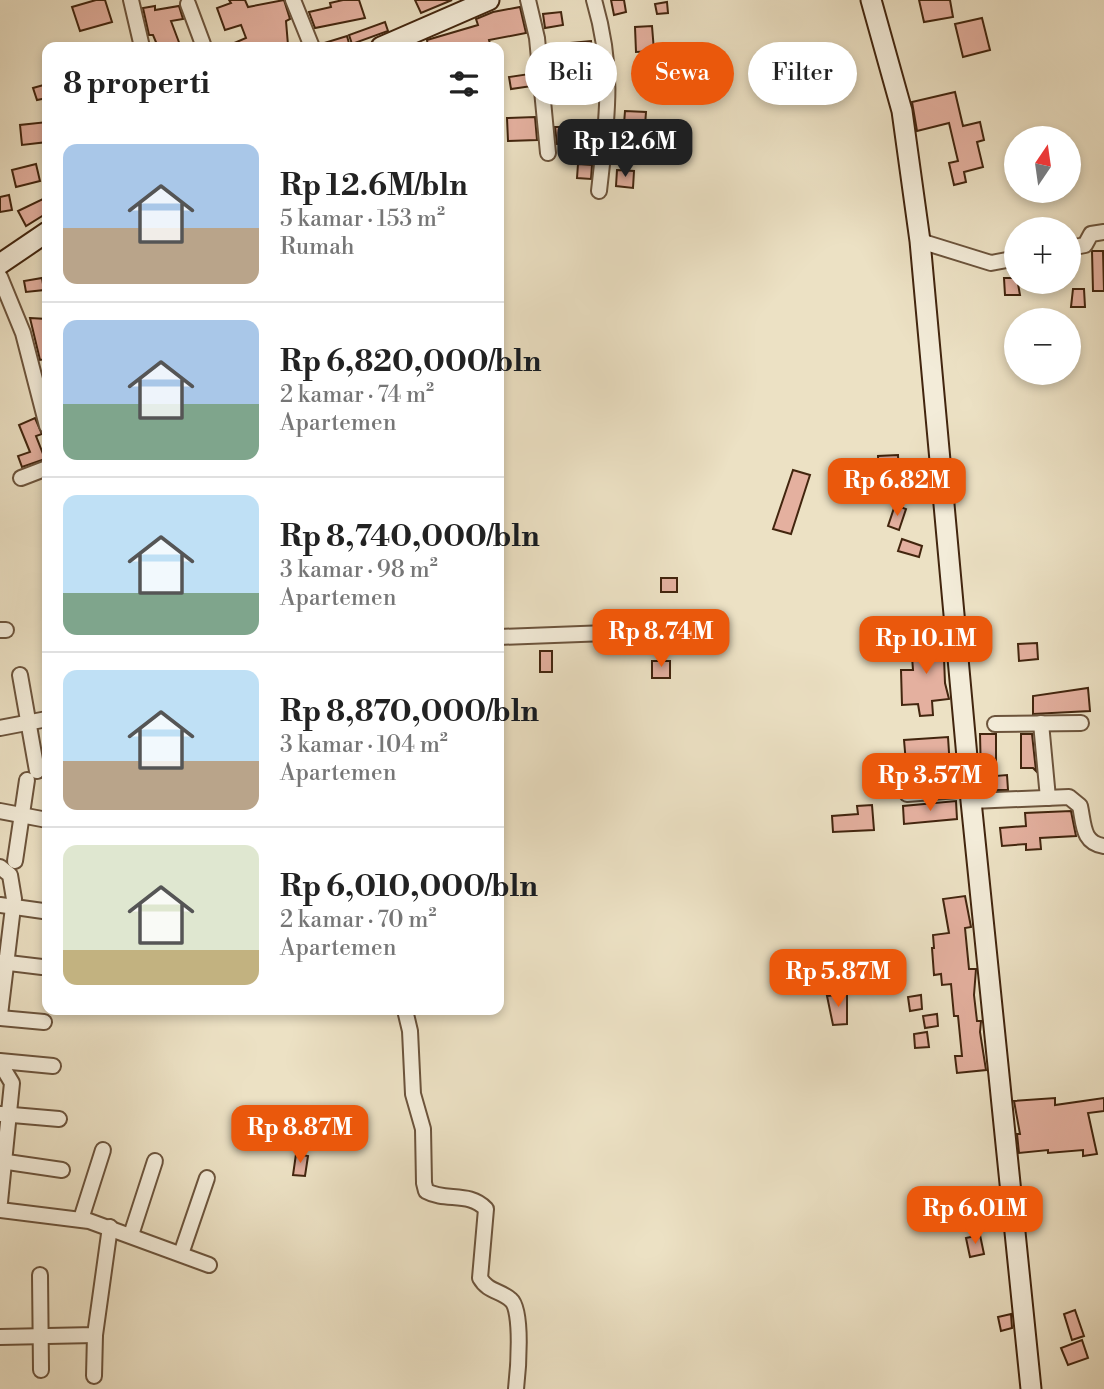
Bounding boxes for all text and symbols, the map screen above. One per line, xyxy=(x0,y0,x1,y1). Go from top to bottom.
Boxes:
chip: Beli xyxy=(525,42,617,105)
chip: Sewa xyxy=(631,42,734,105)
chip: Filter xyxy=(748,42,857,105)
text: 8 properti xyxy=(63,65,210,103)
icon: filters xyxy=(445,65,483,103)
pin: Rp 12.6M xyxy=(553,120,697,179)
north arrow xyxy=(1004,126,1082,203)
map controls xyxy=(1004,126,1081,385)
text: Rp 12.6M xyxy=(573,128,677,156)
text: Rp 12.6M/bln xyxy=(280,167,468,205)
icon: home xyxy=(119,172,203,256)
text: 5 kamar · 153 m² xyxy=(280,205,445,233)
button: + xyxy=(1004,217,1081,294)
text: Rumah xyxy=(280,233,355,261)
button: − xyxy=(1004,308,1081,385)
text: Rp 6,820,000/bln xyxy=(280,343,541,381)
icon: home xyxy=(119,348,203,432)
text: 2 kamar · 74 m² xyxy=(280,381,434,409)
text: Apartemen xyxy=(280,409,396,437)
pin: Rp 6.82M xyxy=(825,458,969,518)
text: Rp 6.82M xyxy=(844,467,950,495)
text: Rp 8,740,000/bln xyxy=(280,518,540,556)
icon: home xyxy=(119,523,203,607)
text: 3 kamar · 98 m² xyxy=(280,556,438,584)
text: Apartemen xyxy=(280,584,396,612)
pin: Rp 8.74M xyxy=(589,610,733,669)
pin: Rp 10.1M xyxy=(854,616,998,676)
text: Rp 8.74M xyxy=(608,618,714,646)
text: Rp 10.1M xyxy=(875,625,977,653)
text: Rp 8,870,000/bln xyxy=(280,693,539,731)
icon: home xyxy=(119,698,203,782)
text: 3 kamar · 104 m² xyxy=(280,731,448,759)
pin: Rp 3.57M xyxy=(858,754,1002,813)
text: Apartemen xyxy=(280,759,396,787)
text: Rp 3.57M xyxy=(878,762,982,790)
text: Rp 6,010,000/bln xyxy=(280,868,538,906)
icon: home xyxy=(119,873,203,957)
text: 2 kamar · 70 m² xyxy=(280,906,436,934)
text: Apartemen xyxy=(280,934,396,962)
pin: Rp 5.87M xyxy=(766,950,910,1009)
text: Rp 5.87M xyxy=(786,958,890,986)
pin: Rp 8.87M xyxy=(228,1106,372,1165)
text: Rp 8.87M xyxy=(247,1114,353,1142)
pin: Rp 6.01M xyxy=(903,1186,1047,1246)
text: Rp 6.01M xyxy=(923,1195,1027,1223)

